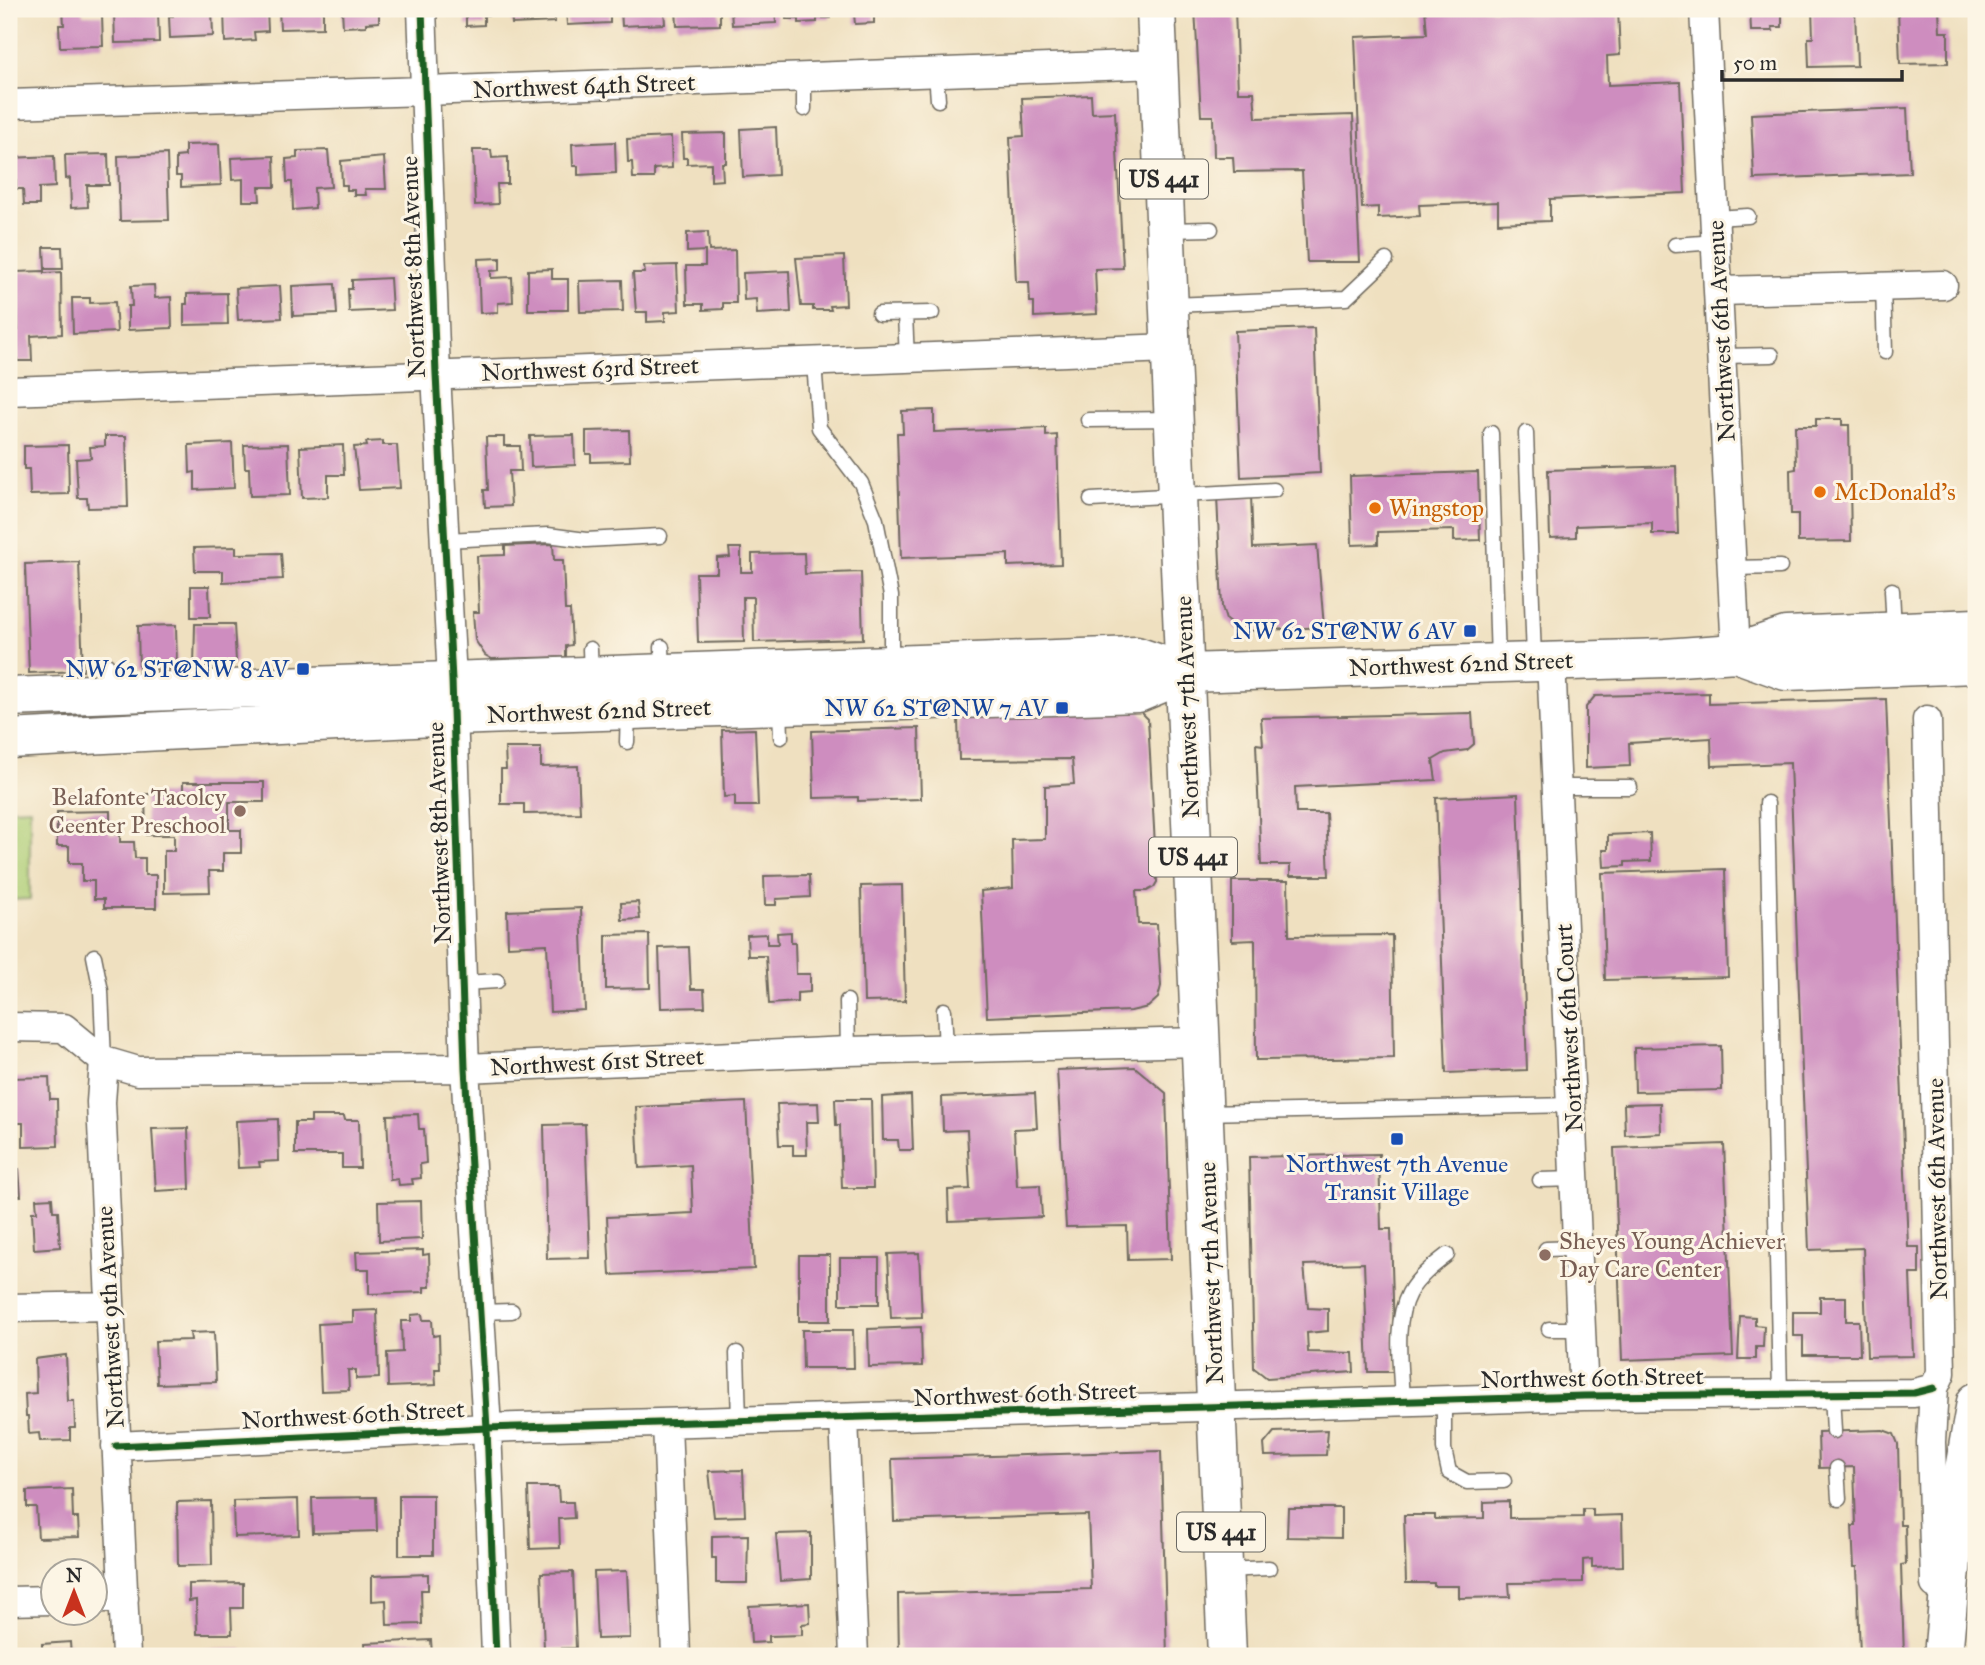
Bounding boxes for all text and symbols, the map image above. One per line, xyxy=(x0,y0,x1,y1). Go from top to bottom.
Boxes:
scale bar xyxy=(1722,38,1903,82)
text: 50 m xyxy=(1733,50,1778,76)
street label: Northwest 64th Street xyxy=(472,67,696,105)
street label: Northwest 8th Avenue xyxy=(394,155,432,379)
road number: US 441 xyxy=(1120,160,1208,198)
street label: Northwest 6th Avenue xyxy=(1700,219,1742,443)
street label: Northwest 63rd Street xyxy=(480,350,700,388)
place label: McDonald's xyxy=(1834,477,1956,507)
marker: McDonald's xyxy=(1812,484,1828,500)
place label: Wingstop xyxy=(1389,493,1484,523)
marker: Wingstop xyxy=(1367,500,1383,516)
street label: Northwest 7th Avenue xyxy=(1168,595,1206,819)
place label: NW 62 ST@NW 6 AV xyxy=(1233,616,1457,646)
marker: NW 62 ST@NW 6 AV xyxy=(1462,623,1478,639)
street label: Northwest 62nd Street xyxy=(1348,645,1574,683)
place label: NW 62 ST@NW 8 AV xyxy=(65,654,290,684)
marker: NW 62 ST@NW 8 AV xyxy=(295,661,311,677)
street label: Northwest 62nd Street xyxy=(486,692,712,730)
place label: NW 62 ST@NW 7 AV xyxy=(824,693,1049,723)
marker: NW 62 ST@NW 7 AV xyxy=(1054,700,1070,716)
street label: Northwest 8th Avenue xyxy=(420,721,458,945)
place label: Belafonte Tacolcy Ceenter Preschool xyxy=(49,782,227,840)
marker: Belafonte Tacolcy Ceenter Preschool xyxy=(232,803,248,819)
road number: US 441 xyxy=(1149,838,1237,876)
street label: Northwest 6th Court xyxy=(1549,922,1589,1133)
street label: Northwest 61st Street xyxy=(489,1041,705,1083)
street label: Northwest 6th Avenue xyxy=(1920,1078,1954,1300)
marker: Northwest 7th Avenue Transit Village xyxy=(1389,1131,1405,1147)
place label: Northwest 7th Avenue Transit Village xyxy=(1286,1149,1508,1207)
street label: Northwest 7th Avenue xyxy=(1192,1161,1230,1385)
street label: Northwest 9th Avenue xyxy=(89,1205,131,1429)
place label: Sheyes Young Achiever Day Care Center xyxy=(1559,1226,1785,1284)
marker: Sheyes Young Achiever Day Care Center xyxy=(1537,1247,1553,1263)
street label: Northwest 60th Street xyxy=(1480,1361,1705,1395)
street label: Northwest 60th Street xyxy=(913,1375,1138,1413)
street label: Northwest 60th Street xyxy=(241,1394,466,1436)
road number: US 441 xyxy=(1177,1512,1265,1552)
north arrow xyxy=(38,1556,108,1626)
text: N xyxy=(66,1564,82,1587)

